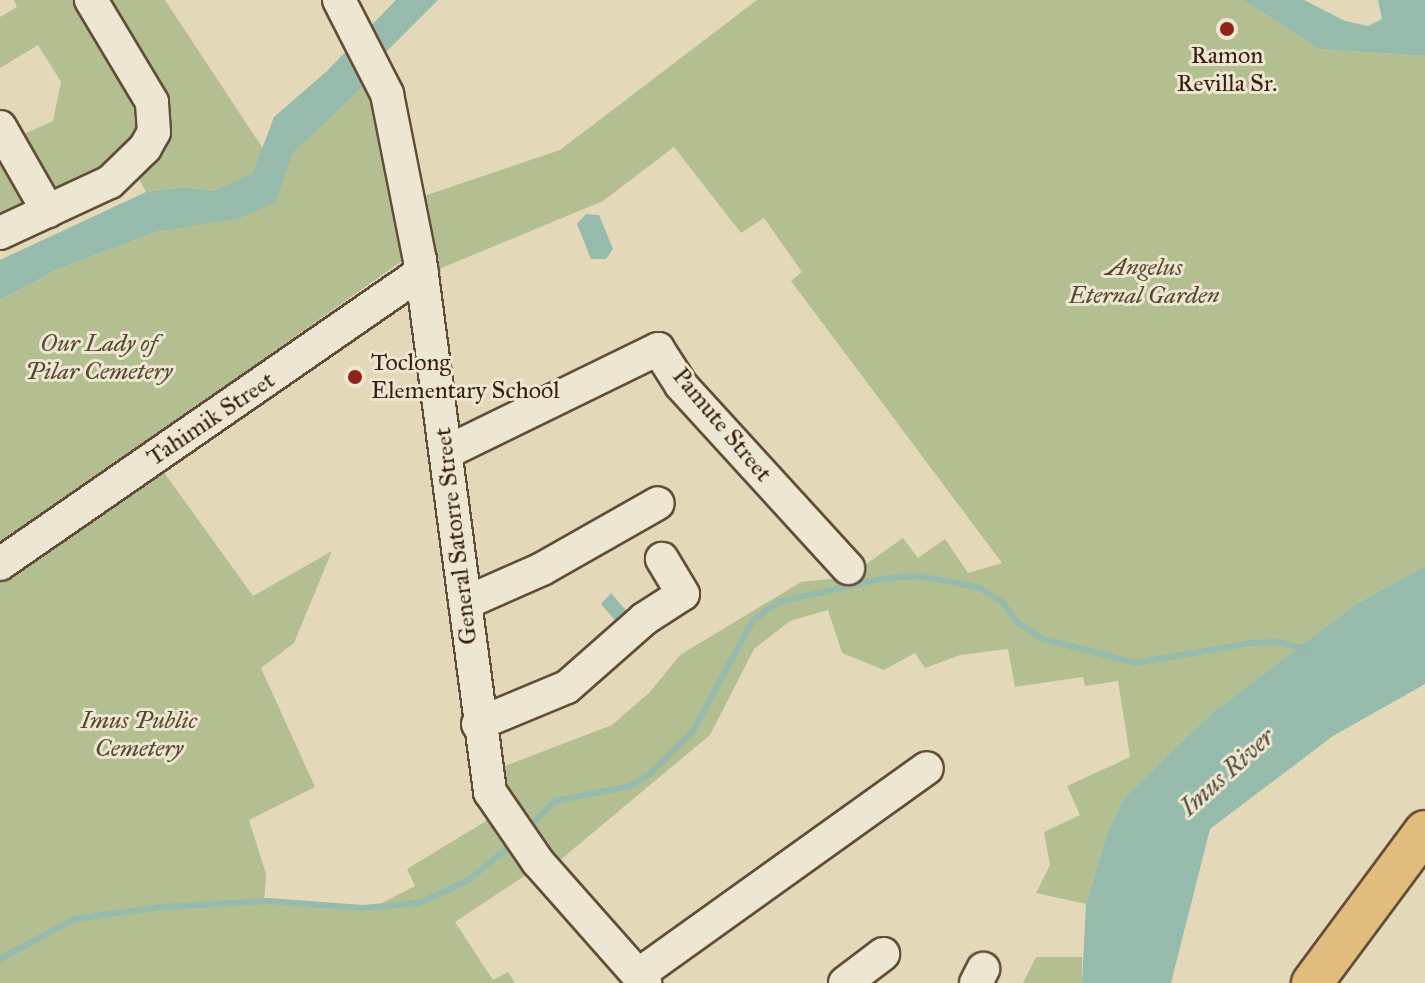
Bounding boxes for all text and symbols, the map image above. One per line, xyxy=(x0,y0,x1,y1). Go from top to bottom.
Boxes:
marker: Ramon Revilla Sr. xyxy=(1218,20,1236,38)
place label: Ramon Revilla Sr. xyxy=(1177,42,1277,98)
park label: Angelus Eternal Garden xyxy=(1069,254,1219,310)
park label: Our Lady of Pilar Cemetery xyxy=(26,330,172,386)
place label: Toclong Elementary School xyxy=(371,349,560,405)
street label: Pamute Street xyxy=(666,362,778,488)
street label: Tahimik Street xyxy=(142,366,280,472)
marker: Toclong Elementary School xyxy=(346,368,364,386)
street label: General Satorre Street xyxy=(428,426,484,646)
park label: Imus Public Cemetery xyxy=(81,707,197,763)
water label: Imus River xyxy=(1173,721,1281,823)

